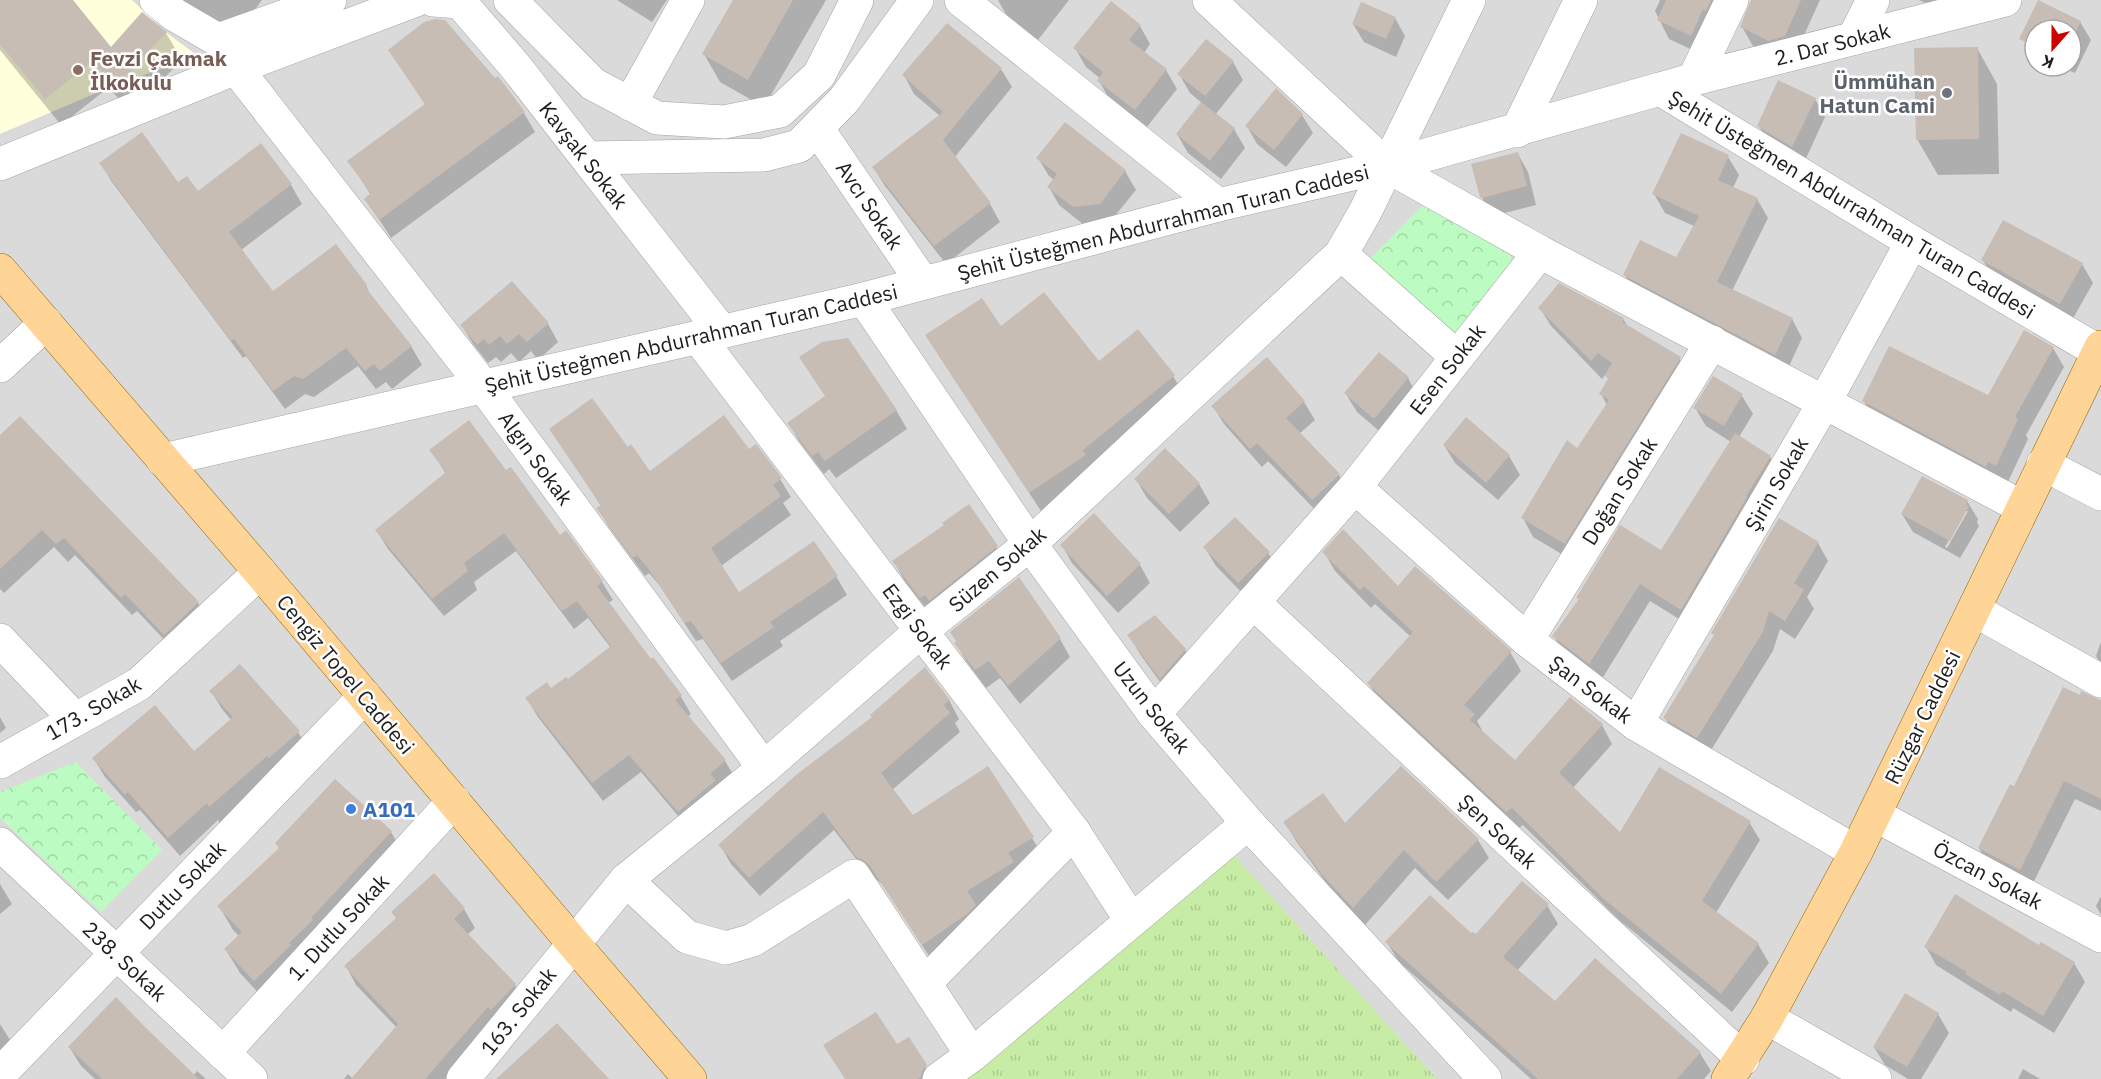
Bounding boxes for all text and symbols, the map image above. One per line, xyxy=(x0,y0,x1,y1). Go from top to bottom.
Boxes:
street label: 2. Dar Sokak xyxy=(1771,16,1893,72)
north arrow xyxy=(2023,18,2083,78)
place label: Fevzi Çakmak İlkokulu xyxy=(90,44,228,96)
text: K xyxy=(2039,51,2056,73)
marker: Fevzi Çakmak İlkokulu xyxy=(71,63,85,77)
place label: Ümmühan Hatun Cami xyxy=(1820,67,1935,119)
street label: Şehit Üsteğmen Abdurrahman Turan Caddesi xyxy=(1663,83,2041,325)
marker: Ümmühan Hatun Cami xyxy=(1940,86,1954,100)
street label: Kavşak Sokak xyxy=(533,96,635,214)
street label: Avcı Sokak xyxy=(830,155,910,255)
street label: Şehit Üsteğmen Abdurrahman Turan Caddesi xyxy=(954,157,1372,287)
street label: Şehit Üsteğmen Abdurrahman Turan Caddesi xyxy=(482,277,900,399)
street label: Esen Sokak xyxy=(1403,318,1491,420)
street label: Algın Sokak xyxy=(492,405,580,511)
street label: Doğan Sokak xyxy=(1575,432,1663,550)
street label: Şirin Sokak xyxy=(1738,432,1814,536)
street label: Süzen Sokak xyxy=(942,520,1052,618)
street label: Ezgi Sokak xyxy=(877,577,959,675)
street label: Cengiz Topel Caddesi xyxy=(271,588,421,760)
street label: Rüzgar Caddesi xyxy=(1877,645,1967,789)
street label: Şan Sokak xyxy=(1544,648,1638,730)
street label: Uzun Sokak xyxy=(1107,655,1197,759)
street label: 173. Sokak xyxy=(40,669,146,747)
street label: Şen Sokak xyxy=(1453,787,1543,875)
place label: A101 xyxy=(363,795,416,823)
marker: A101 xyxy=(344,802,358,816)
street label: Özcan Sokak xyxy=(1928,834,2048,916)
street label: Dutlu Sokak xyxy=(133,835,231,935)
street label: 1. Dutlu Sokak xyxy=(281,868,395,986)
street label: 238. Sokak xyxy=(77,915,173,1007)
street label: 163. Sokak xyxy=(474,961,562,1061)

